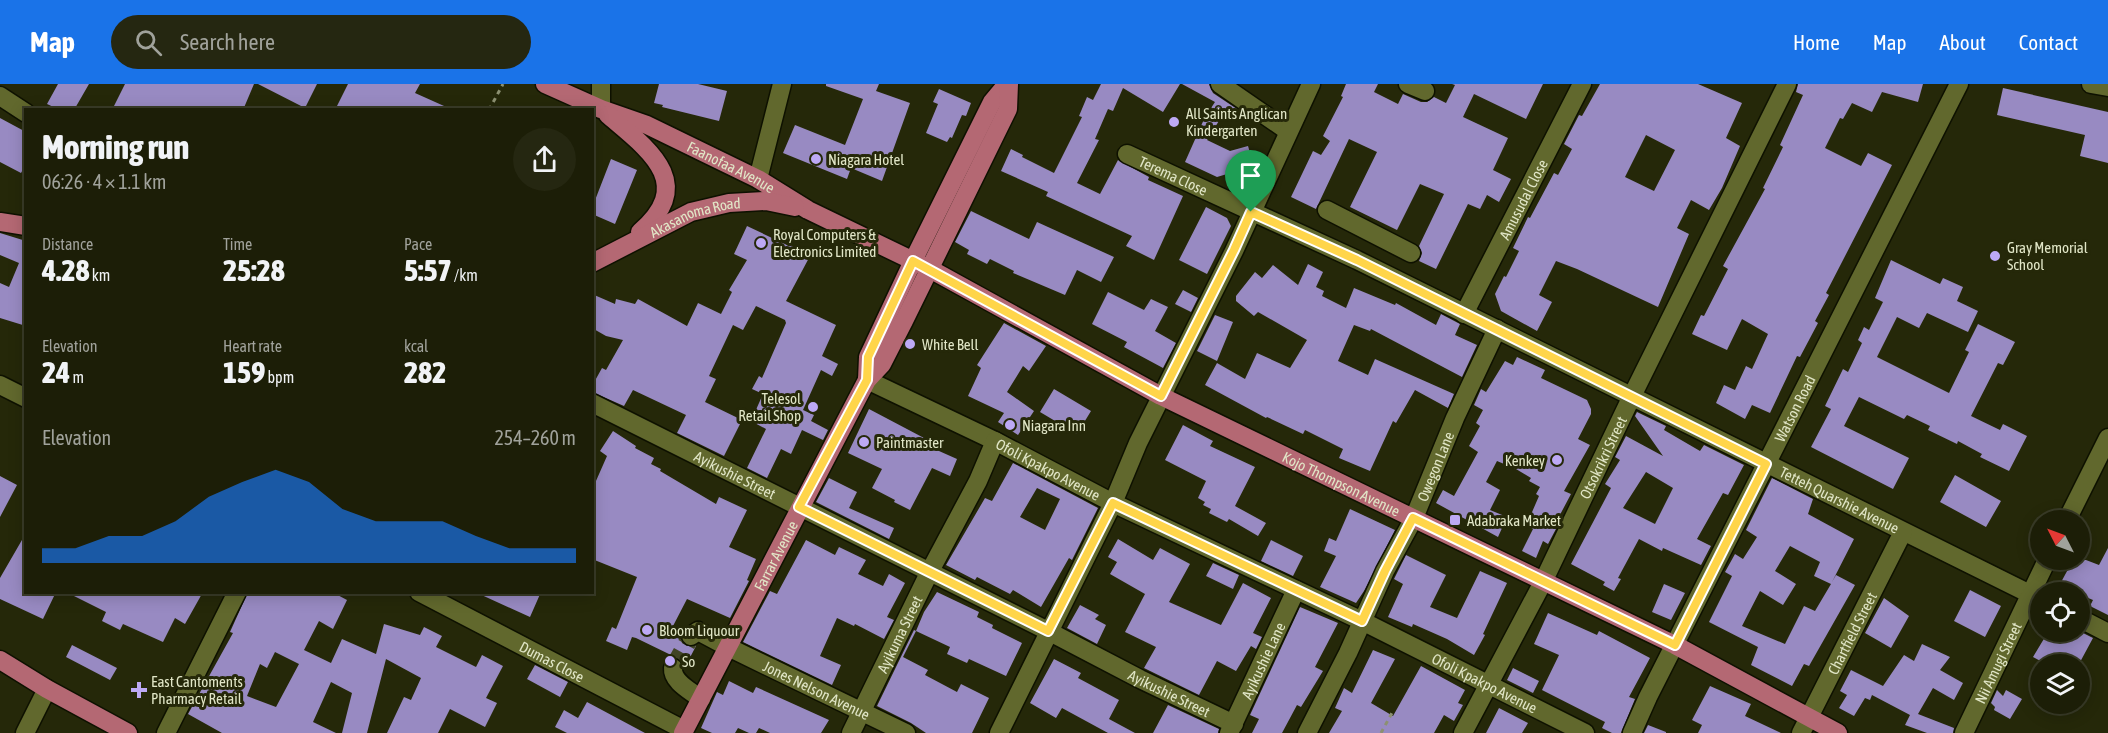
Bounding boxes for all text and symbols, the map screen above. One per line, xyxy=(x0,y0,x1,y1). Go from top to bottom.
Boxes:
search box xyxy=(111,15,531,69)
text: Map xyxy=(30,26,75,58)
icon: search xyxy=(132,26,165,59)
text: Search here xyxy=(180,29,275,55)
text: Home xyxy=(1793,30,1840,54)
text: Map xyxy=(1873,30,1907,54)
text: About xyxy=(1940,30,1986,54)
text: Contact xyxy=(2019,30,2078,54)
place label: All Saints Anglican Kindergarten xyxy=(1186,105,1287,139)
marker: All Saints Anglican Kindergarten xyxy=(1167,115,1181,129)
text: Morning run xyxy=(42,128,189,166)
button: share xyxy=(513,128,576,191)
street label: Faanofaa Avenue xyxy=(685,138,778,196)
pin xyxy=(1225,150,1276,212)
place label: Niagara Hotel xyxy=(828,151,904,168)
marker: Niagara Hotel xyxy=(809,152,823,166)
street label: Terema Close xyxy=(1136,152,1210,199)
street label: Amusudal Close xyxy=(1495,156,1551,242)
icon: arrive xyxy=(1234,159,1267,192)
text: 06:26 · 4 × 1.1 km xyxy=(42,170,167,193)
street label: Akasanoma Road xyxy=(647,194,741,240)
place label: Royal Computers & Electronics Limited xyxy=(773,226,876,260)
text: Distance xyxy=(42,235,93,253)
text: Time xyxy=(223,235,252,253)
text: Pace xyxy=(404,235,432,253)
marker: Royal Computers & Electronics Limited xyxy=(754,236,768,250)
place label: Gray Memorial School xyxy=(2007,239,2088,273)
marker: Gray Memorial School xyxy=(1988,249,2002,263)
text: 4.28 xyxy=(42,253,90,287)
text: 25:28 xyxy=(223,253,285,287)
text: 5:57 xyxy=(404,253,452,287)
text: km xyxy=(90,266,110,284)
text: /km xyxy=(452,266,478,284)
place label: White Bell xyxy=(922,336,979,353)
text: Elevation xyxy=(42,337,97,355)
text: Heart rate xyxy=(223,337,282,355)
text: kcal xyxy=(404,337,428,355)
marker: White Bell xyxy=(903,337,917,351)
text: 24 xyxy=(42,355,70,389)
text: 159 xyxy=(223,355,265,389)
text: 282 xyxy=(404,355,446,389)
text: m xyxy=(70,368,84,386)
text: bpm xyxy=(265,368,294,386)
street label: Watson Road xyxy=(1771,372,1818,444)
place label: Telesol Retail Shop xyxy=(738,390,801,424)
marker: Telesol Retail Shop xyxy=(806,400,820,414)
street label: Otsokrikri Street xyxy=(1576,413,1630,501)
place label: Niagara Inn xyxy=(1022,417,1086,434)
marker: Niagara Inn xyxy=(1003,418,1017,432)
text: Elevation xyxy=(42,426,111,449)
text: 254–260 m xyxy=(494,426,576,449)
street label: Owegon Lane xyxy=(1413,429,1457,504)
place label: Paintmaster xyxy=(876,434,944,451)
marker: Paintmaster xyxy=(857,435,871,449)
street label: Ofoli Kpakpo Avenue xyxy=(993,435,1103,503)
street label: Ayikushie Street xyxy=(692,447,779,502)
street label: Kojo Thompson Avenue xyxy=(1280,448,1403,519)
place label: Kenkey xyxy=(1505,452,1545,469)
marker: Kenkey xyxy=(1550,453,1564,467)
street label: Tetteh Quarshie Avenue xyxy=(1777,463,1902,536)
north arrow xyxy=(2030,510,2090,570)
map controls xyxy=(2030,510,2090,714)
place label: Adabraka Market xyxy=(1467,512,1561,529)
marker: Adabraka Market xyxy=(1448,513,1462,527)
street label: Farrar Avenue xyxy=(750,518,801,593)
button: locate xyxy=(2030,582,2090,642)
street label: Chartfield Street xyxy=(1824,589,1880,677)
street label: Ayikuma Street xyxy=(873,593,925,675)
street label: Ayikushie Lane xyxy=(1238,619,1288,702)
street label: Nii Amugi Street xyxy=(1971,619,2024,706)
place label: Bloom Liquour xyxy=(659,622,740,639)
marker: Bloom Liquour xyxy=(640,623,654,637)
street label: Dumas Close xyxy=(517,637,587,685)
street label: Ofoli Kpakpo Avenue xyxy=(1429,649,1540,716)
place label: So xyxy=(682,653,695,670)
marker: So xyxy=(663,654,677,668)
button: layers xyxy=(2030,654,2090,714)
street label: Jones Nelson Avenue xyxy=(761,657,873,723)
street label: Ayikushie Street xyxy=(1125,666,1213,720)
place label: East Cantoments Pharmacy Retail xyxy=(151,673,243,707)
marker: East Cantoments Pharmacy Retail xyxy=(132,683,146,697)

